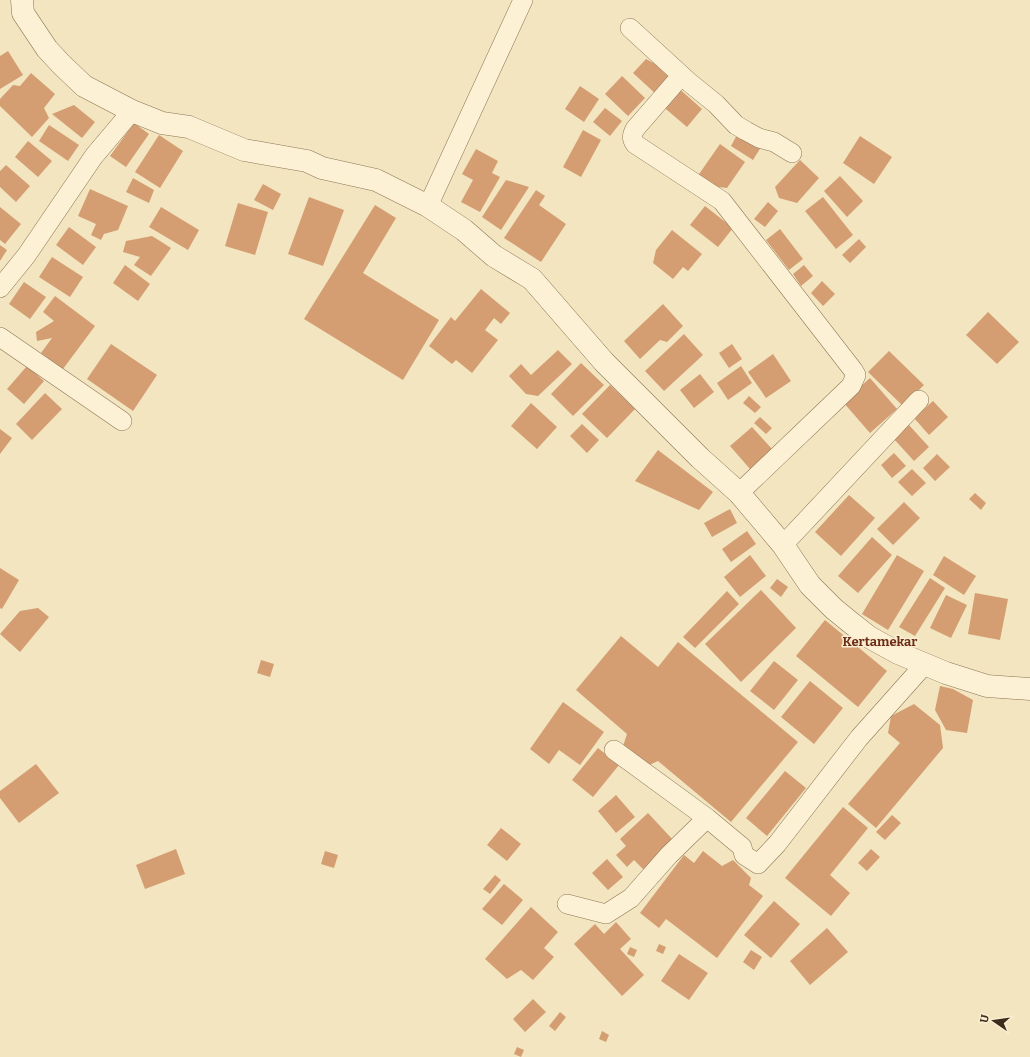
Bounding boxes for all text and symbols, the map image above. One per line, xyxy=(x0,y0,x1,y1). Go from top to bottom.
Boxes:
district label: Kertamekar xyxy=(843,634,917,649)
north arrow xyxy=(974,1001,1014,1041)
text: U xyxy=(977,1013,992,1024)

